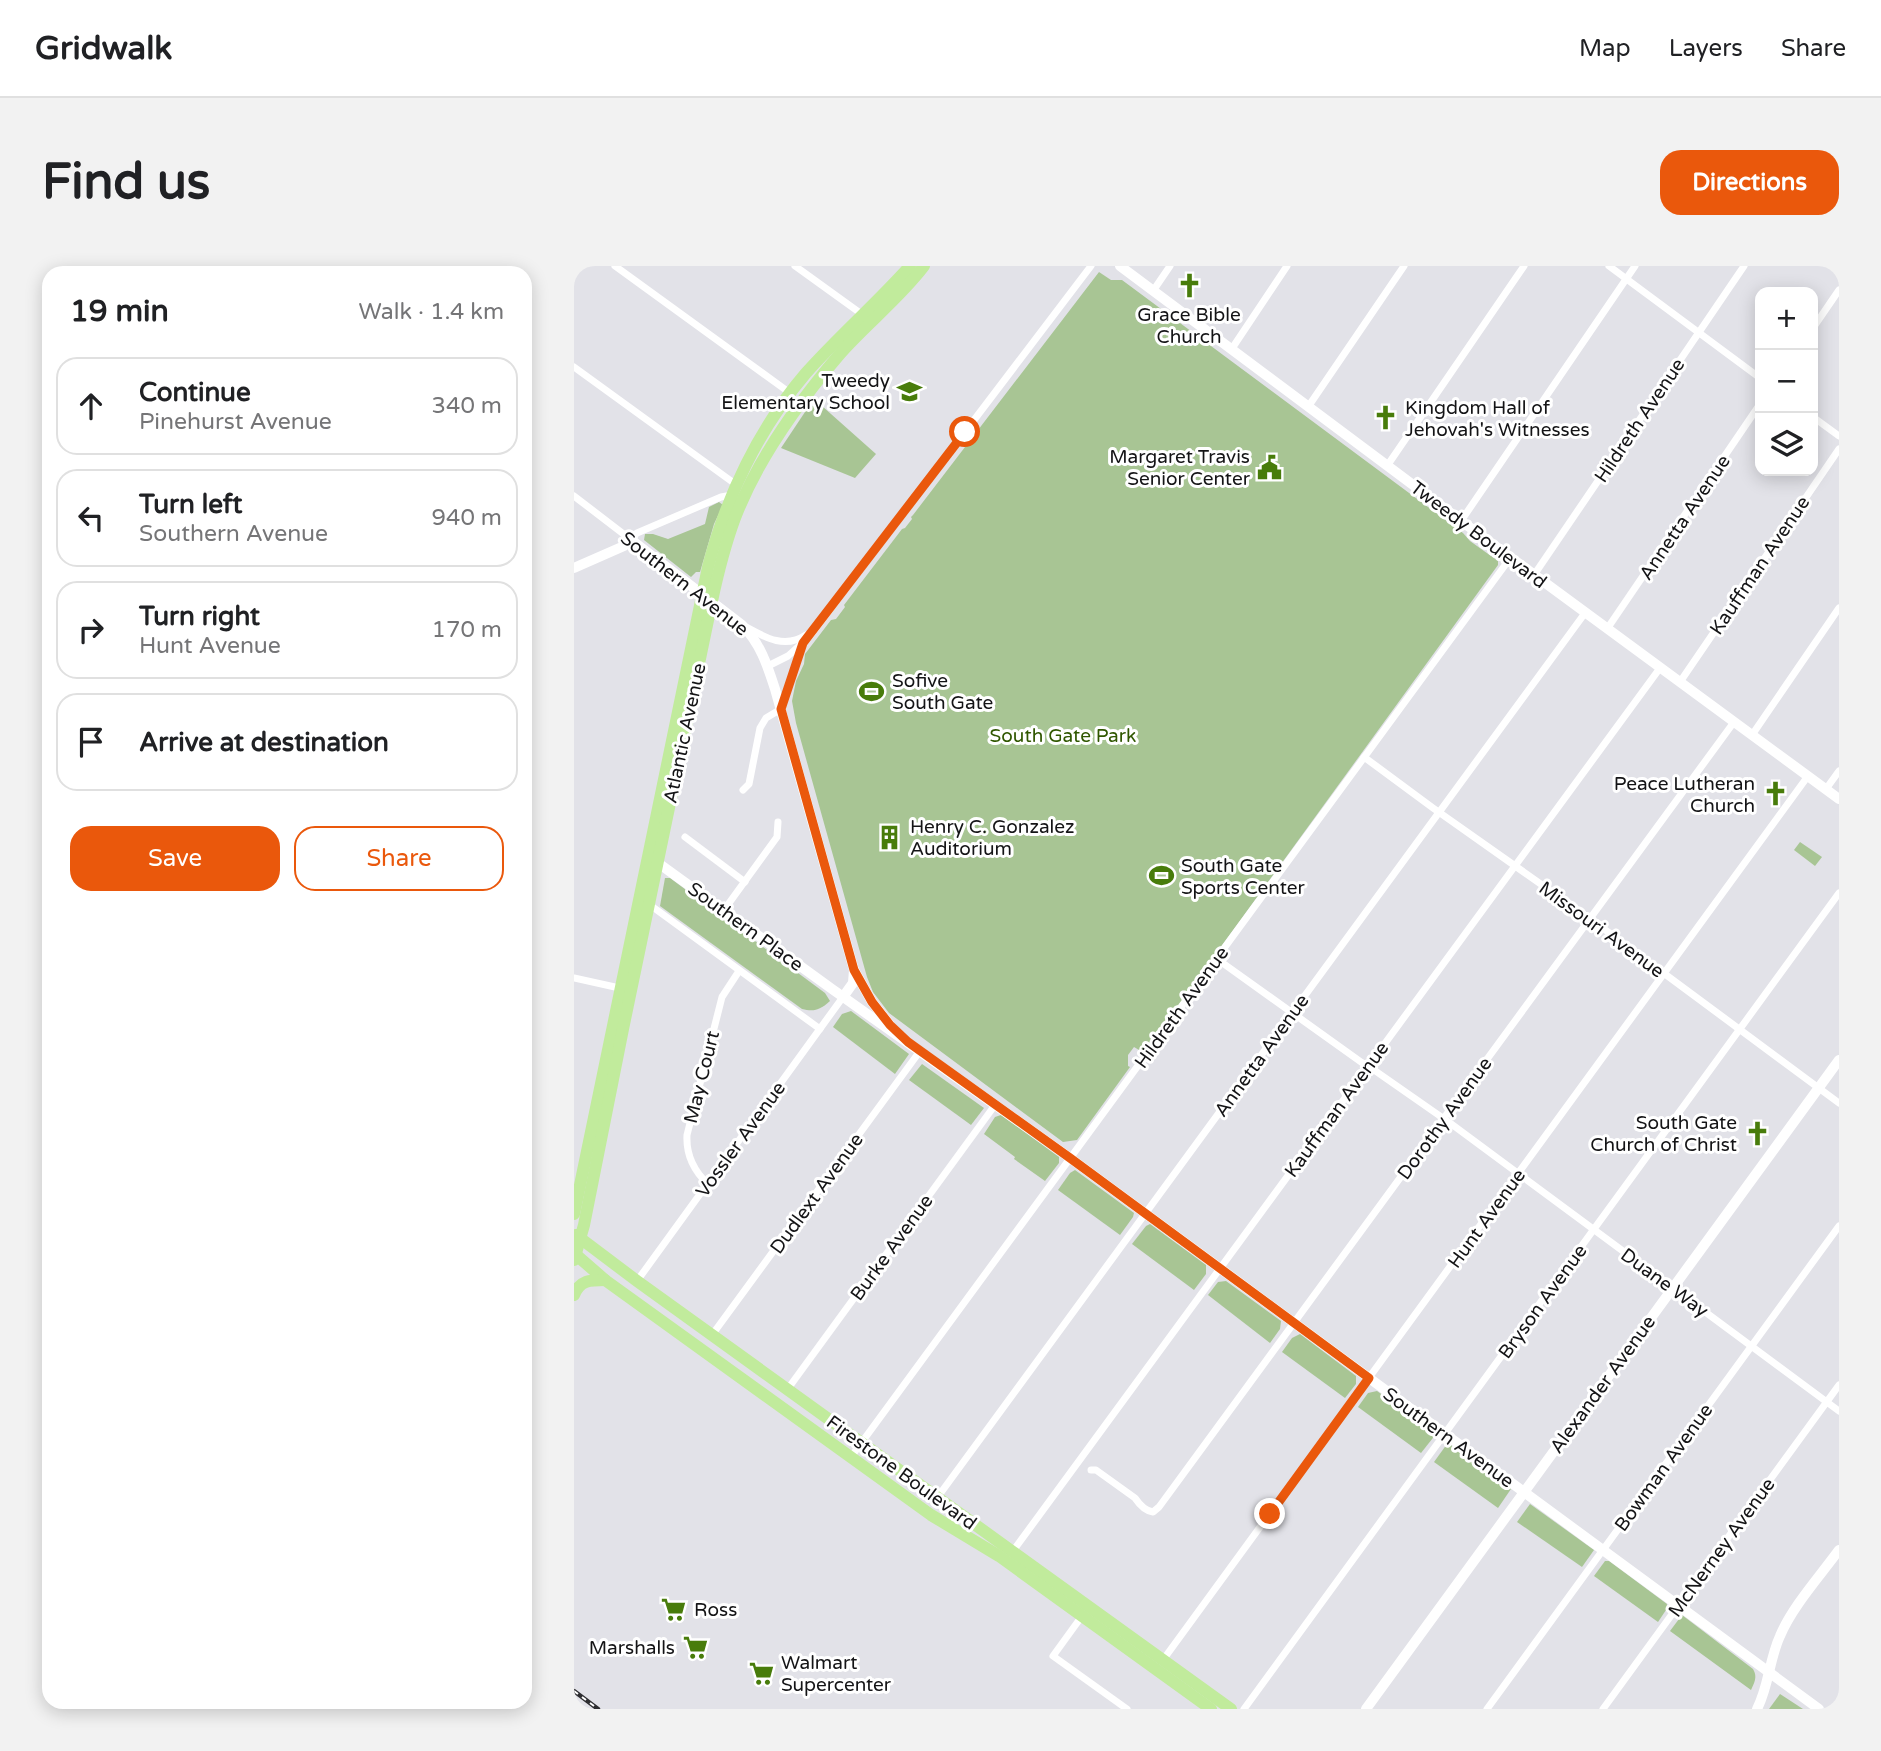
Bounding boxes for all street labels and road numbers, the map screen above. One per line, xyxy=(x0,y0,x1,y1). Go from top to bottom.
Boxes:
street label: Hildreth Avenue xyxy=(1590,354,1690,487)
street label: Annetta Avenue xyxy=(1635,451,1735,584)
street label: Tweedy Boulevard xyxy=(1406,476,1551,593)
street label: Kauffman Avenue xyxy=(1705,492,1814,639)
street label: Southern Avenue xyxy=(616,527,753,641)
street label: Atlantic Avenue xyxy=(659,661,711,805)
street label: Missouri Avenue xyxy=(1535,877,1668,983)
street label: Southern Place xyxy=(683,878,807,976)
street label: Hildreth Avenue xyxy=(1130,942,1233,1073)
street label: Annetta Avenue xyxy=(1210,990,1314,1121)
street label: May Court xyxy=(680,1029,724,1126)
street label: Kauffman Avenue xyxy=(1280,1037,1393,1182)
street label: Dorothy Avenue xyxy=(1393,1053,1497,1184)
street label: Vossler Avenue xyxy=(691,1077,790,1202)
street label: Dudlext Avenue xyxy=(766,1129,868,1258)
street label: Hunt Avenue xyxy=(1443,1165,1530,1272)
street label: Burke Avenue xyxy=(846,1190,938,1305)
street label: Bryson Avenue xyxy=(1494,1240,1592,1363)
street label: Duane Way xyxy=(1616,1244,1712,1322)
street label: Alexander Avenue xyxy=(1545,1311,1660,1458)
street label: Southern Avenue xyxy=(1379,1383,1518,1493)
street label: Bowman Avenue xyxy=(1610,1400,1717,1536)
street label: Firestone Boulevard xyxy=(822,1411,981,1535)
street label: McNerney Avenue xyxy=(1664,1474,1780,1621)

